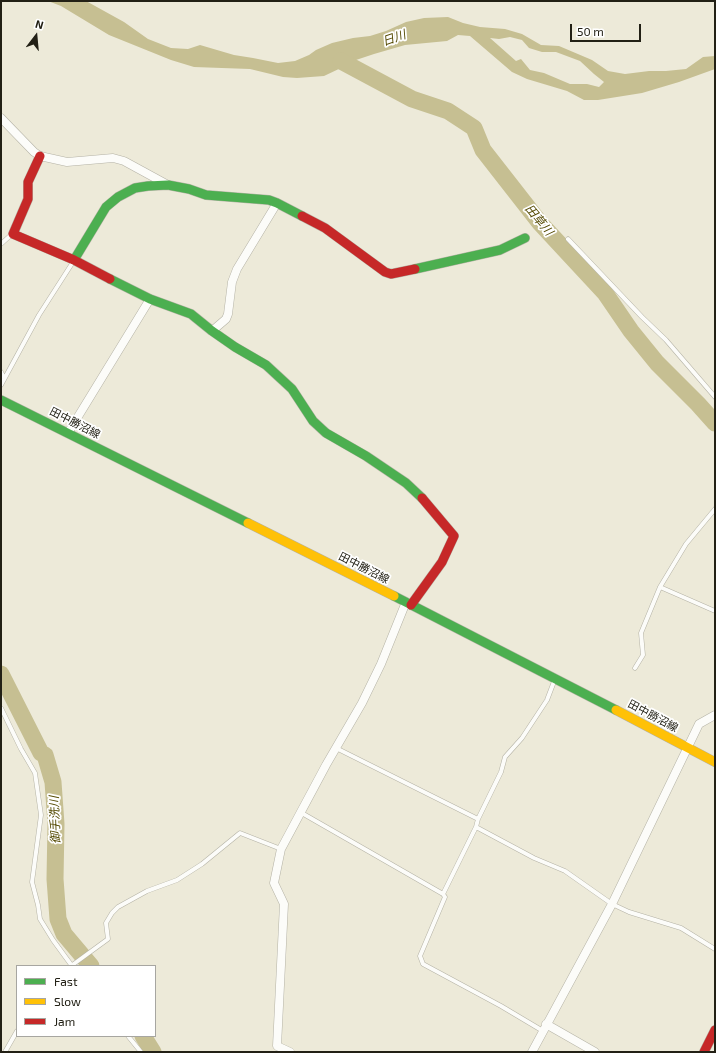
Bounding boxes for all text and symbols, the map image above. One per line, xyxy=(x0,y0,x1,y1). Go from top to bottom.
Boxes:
north arrow xyxy=(16,16,56,56)
scale bar xyxy=(572,16,643,42)
text: N xyxy=(34,17,45,31)
text: 50 m xyxy=(577,24,604,38)
water label: 日川 xyxy=(380,27,408,49)
water label: 田草川 xyxy=(522,202,556,238)
street label: 田中勝沼線 xyxy=(48,405,102,441)
street label: 田中勝沼線 xyxy=(337,550,391,586)
street label: 田中勝沼線 xyxy=(626,697,680,735)
water label: 御手洗川 xyxy=(47,796,63,844)
legend xyxy=(16,965,156,1037)
text: Fast xyxy=(54,974,77,988)
text: Slow xyxy=(54,994,81,1008)
text: Jam xyxy=(54,1014,75,1028)

